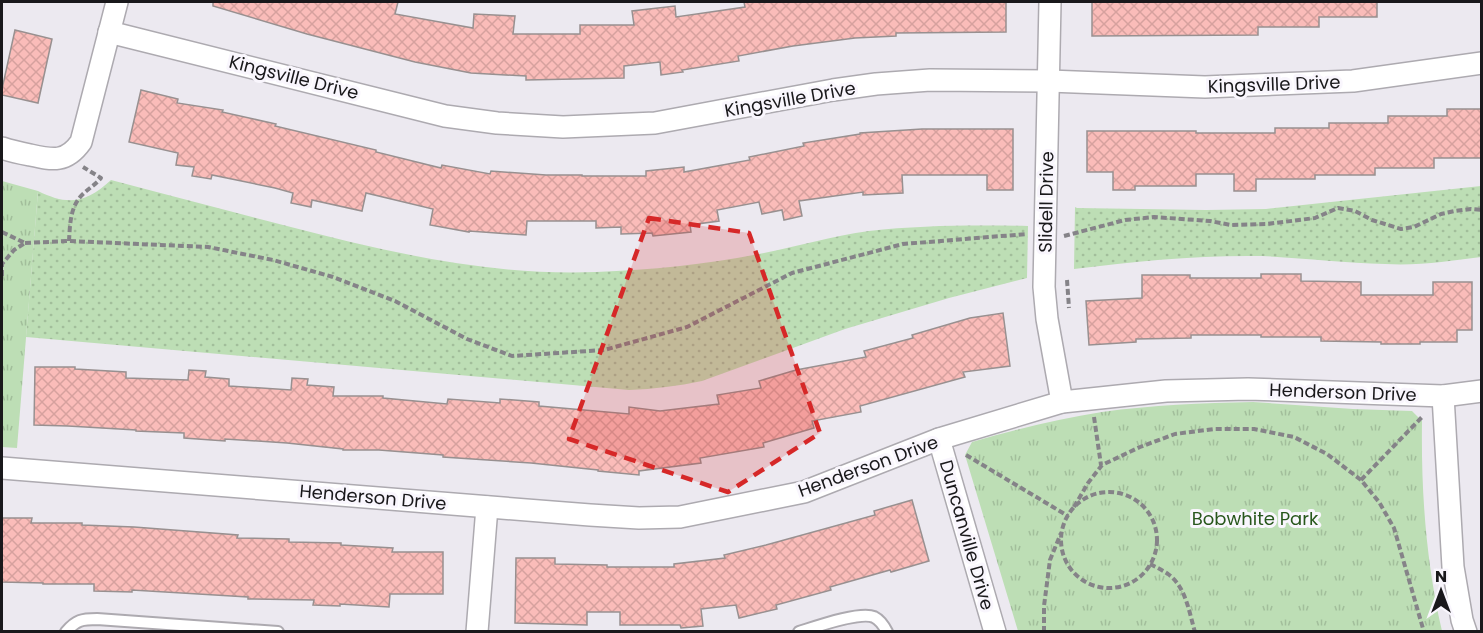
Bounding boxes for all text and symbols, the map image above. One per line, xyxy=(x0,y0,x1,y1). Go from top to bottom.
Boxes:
street label: Kingsville Drive xyxy=(227,49,361,105)
street label: Kingsville Drive xyxy=(1207,69,1341,99)
street label: Kingsville Drive xyxy=(722,75,858,123)
street label: Slidell Drive xyxy=(1033,151,1059,253)
street label: Henderson Drive xyxy=(1269,377,1417,407)
street label: Henderson Drive xyxy=(794,429,942,503)
street label: Duncanville Drive xyxy=(934,457,1000,613)
street label: Henderson Drive xyxy=(298,478,448,516)
park label: Bobwhite Park xyxy=(1192,506,1319,531)
north arrow xyxy=(1411,561,1471,621)
text: N xyxy=(1435,565,1447,588)

